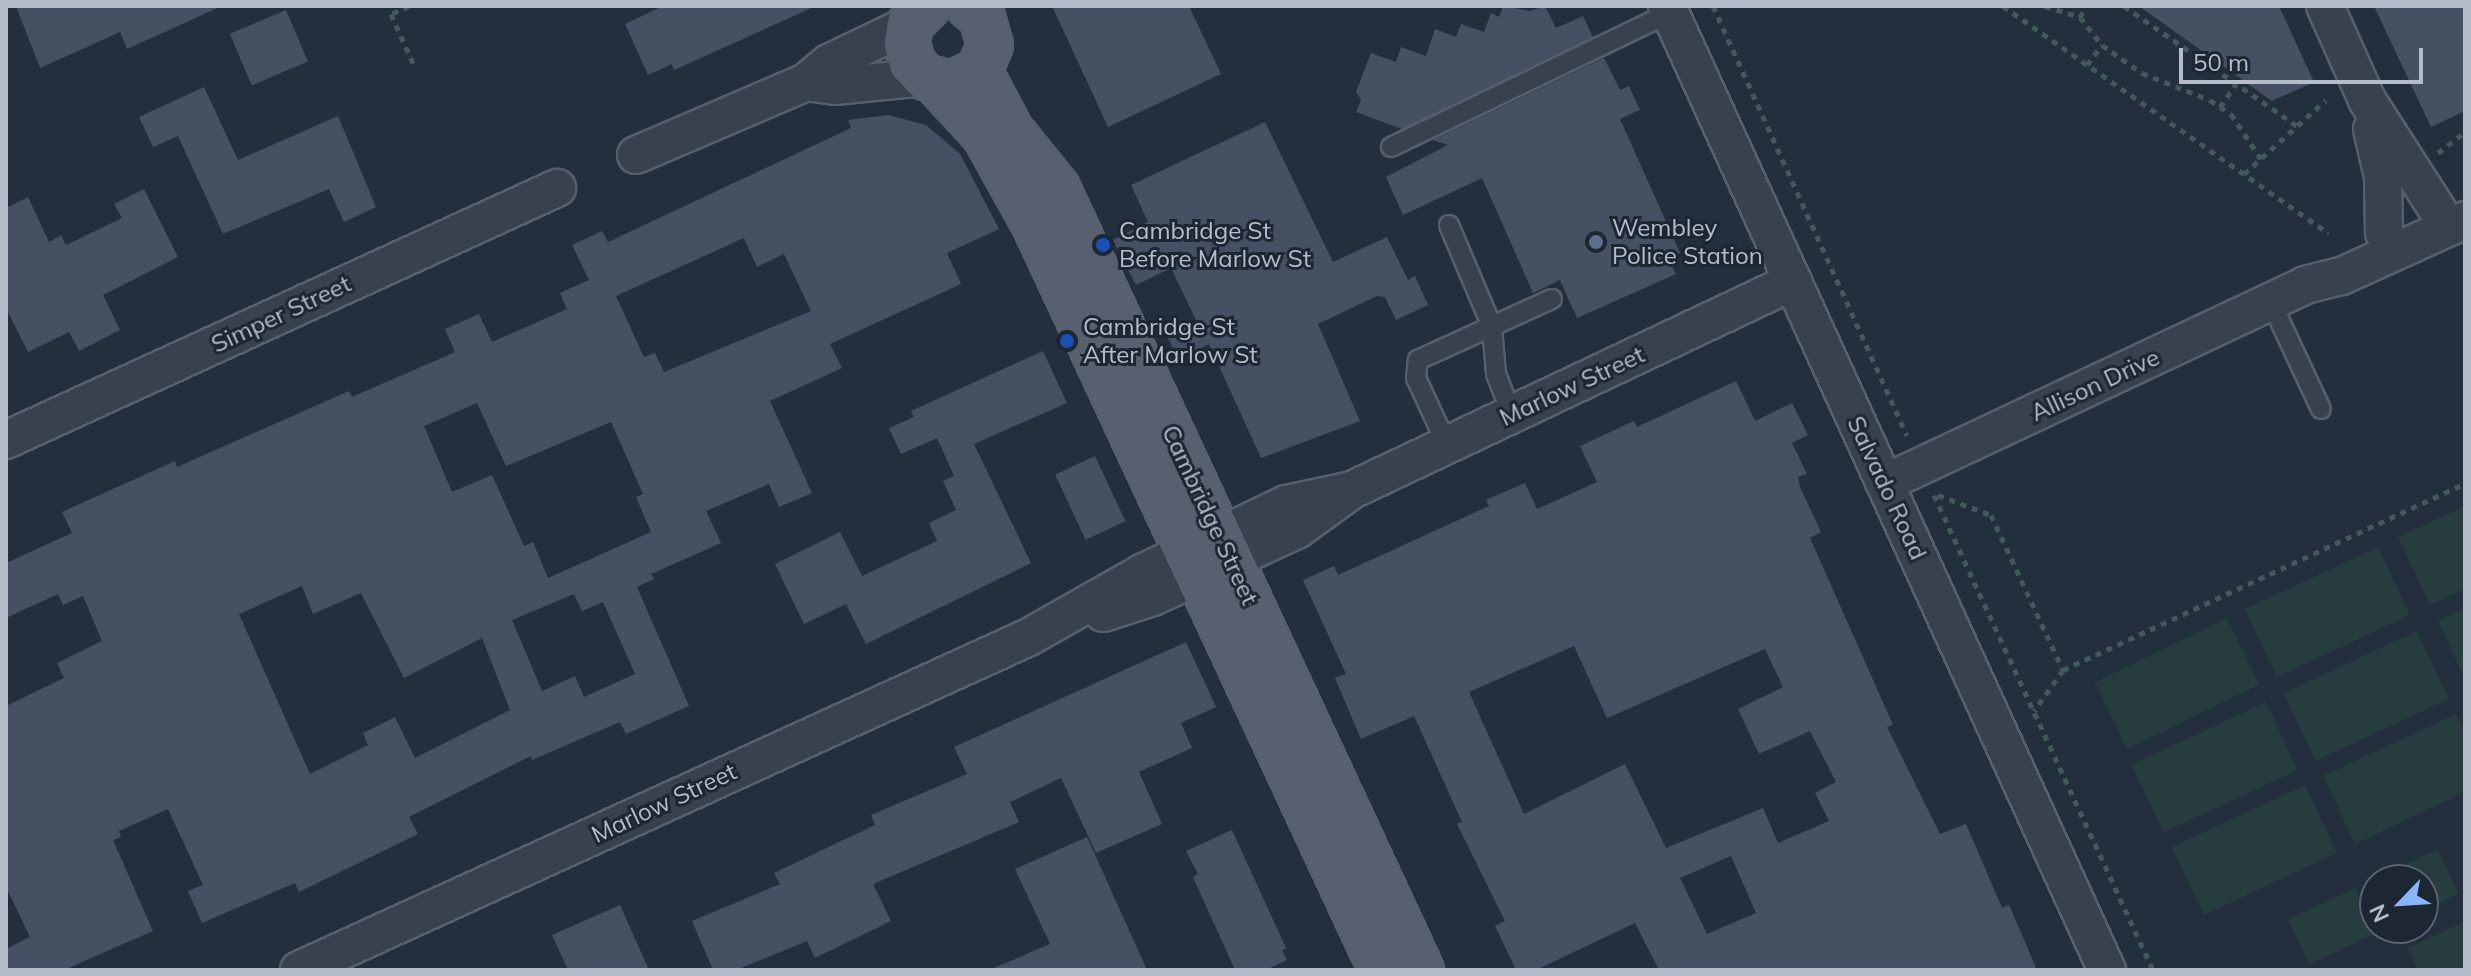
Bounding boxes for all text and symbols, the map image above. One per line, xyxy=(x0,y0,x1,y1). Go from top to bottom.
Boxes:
scale bar xyxy=(2183,32,2427,82)
text: 50 m xyxy=(2193,47,2249,77)
place label: Wembley Police Station xyxy=(1612,214,1763,270)
place label: Cambridge St Before Marlow St xyxy=(1119,217,1311,273)
marker: Wembley Police Station xyxy=(1587,233,1605,251)
marker: Cambridge St Before Marlow St xyxy=(1094,236,1112,254)
street label: Simper Street xyxy=(207,269,355,359)
place label: Cambridge St After Marlow St xyxy=(1083,313,1258,369)
marker: Cambridge St After Marlow St xyxy=(1058,332,1076,350)
street label: Marlow Street xyxy=(1495,340,1649,432)
street label: Allison Drive xyxy=(2026,343,2164,427)
street label: Salvado Road xyxy=(1841,412,1933,564)
street label: Cambridge Street xyxy=(1156,421,1264,609)
street label: Marlow Street xyxy=(587,757,741,849)
north arrow xyxy=(2359,864,2439,944)
text: N xyxy=(2363,900,2395,927)

